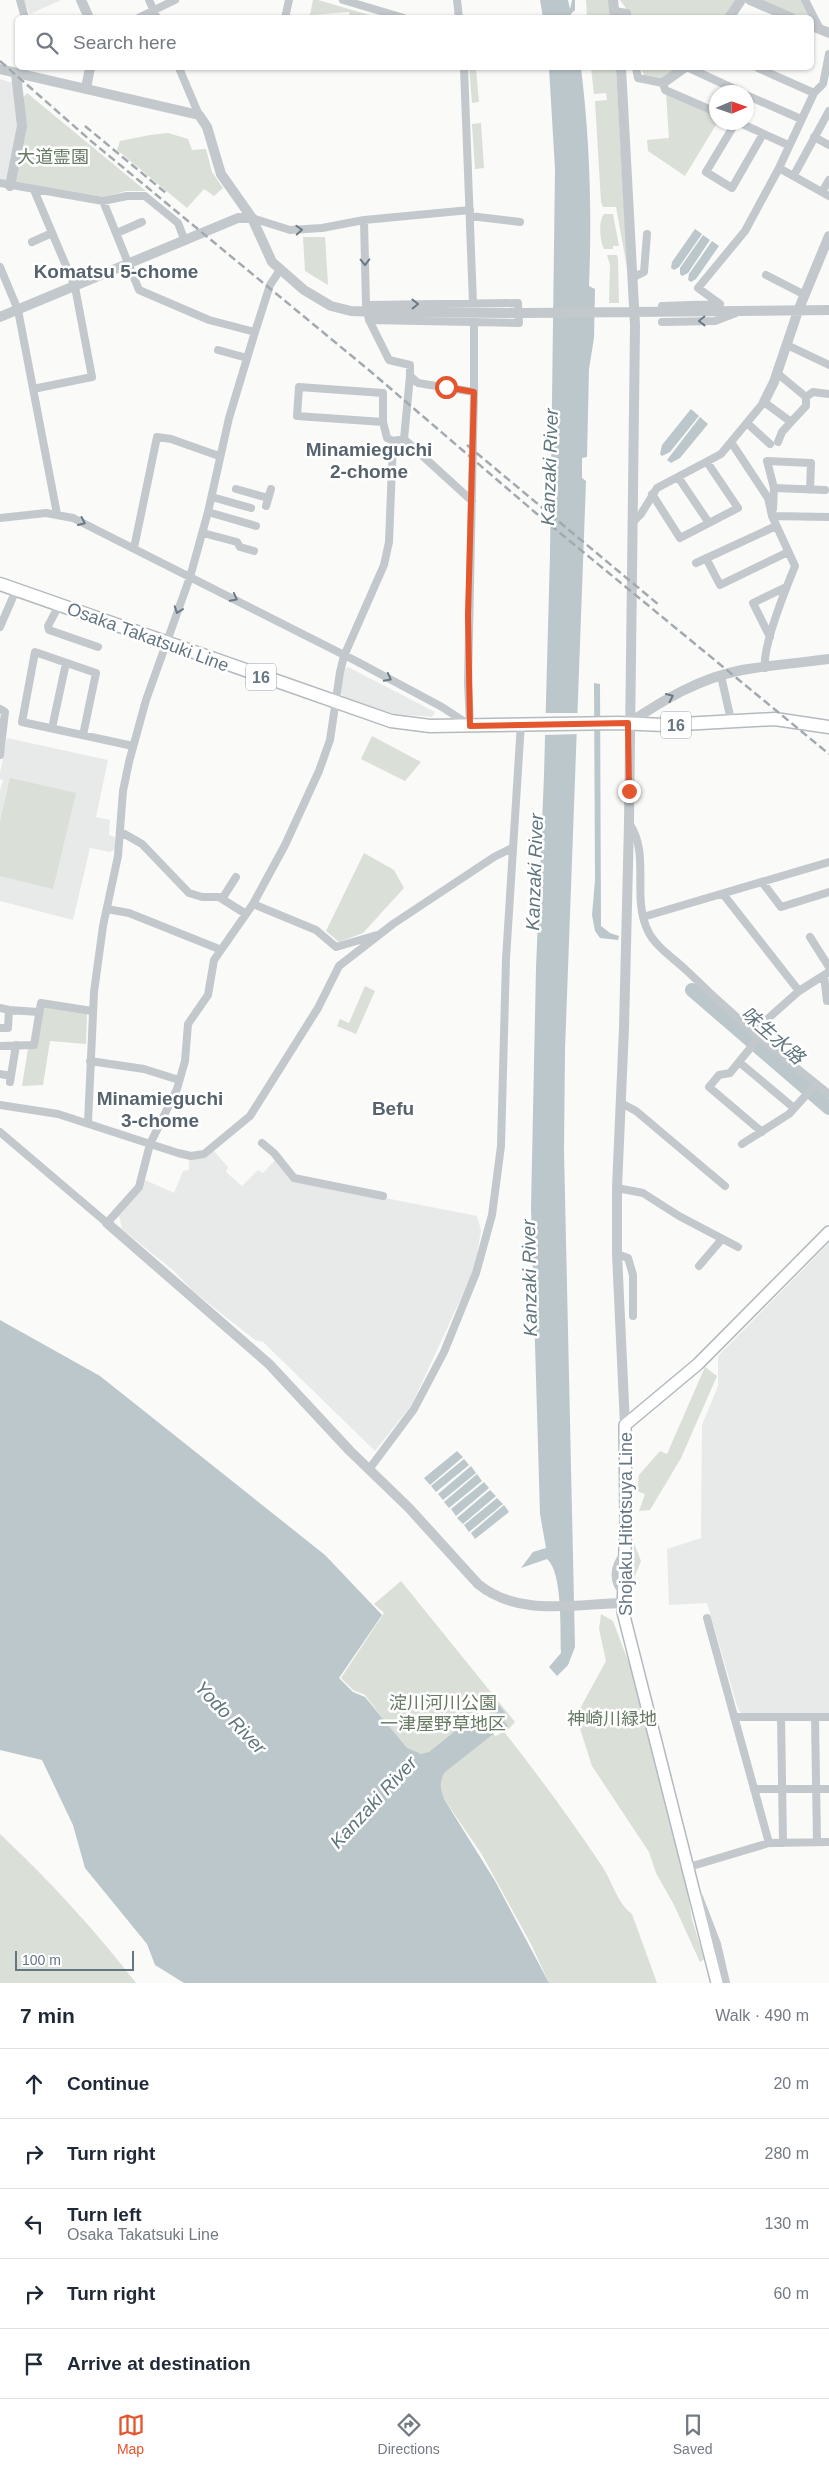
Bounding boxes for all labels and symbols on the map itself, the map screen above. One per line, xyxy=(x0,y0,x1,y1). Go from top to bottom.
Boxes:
north arrow xyxy=(709,85,754,130)
park label: 大道霊園 xyxy=(17,147,89,167)
one-way arrow xyxy=(295,224,303,235)
one-way arrow xyxy=(360,259,370,267)
district label: Komatsu 5-chome xyxy=(34,261,198,282)
one-way arrow xyxy=(412,299,419,309)
one-way arrow xyxy=(698,316,706,326)
route start xyxy=(435,376,458,399)
water label: Kanzaki River xyxy=(537,407,562,526)
district label: Minamieguchi 2-chome xyxy=(306,439,432,482)
one-way arrow xyxy=(77,515,86,526)
one-way arrow xyxy=(229,592,238,602)
street label: Osaka Takatsuki Line xyxy=(64,598,232,676)
one-way arrow xyxy=(174,605,184,614)
road number: 16 xyxy=(246,664,276,690)
one-way arrow xyxy=(382,672,391,682)
one-way arrow xyxy=(664,693,673,703)
road number: 16 xyxy=(661,712,691,738)
route end xyxy=(618,780,641,803)
water label: Kanzaki River xyxy=(522,812,547,931)
water label: 味生水路 xyxy=(737,1003,810,1070)
district label: Minamieguchi 3-chome xyxy=(97,1088,223,1131)
district label: Befu xyxy=(372,1098,414,1119)
water label: Kanzaki River xyxy=(518,1219,541,1337)
street label: Shojaku Hitotsuya Line xyxy=(616,1432,636,1616)
water label: Yodo River xyxy=(191,1677,271,1759)
park label: 淀川河川公園 一津屋野草地区 xyxy=(380,1693,506,1734)
park label: 神崎川緑地 xyxy=(567,1709,657,1729)
water label: Kanzaki River xyxy=(326,1752,421,1852)
scale bar xyxy=(15,1948,134,1971)

